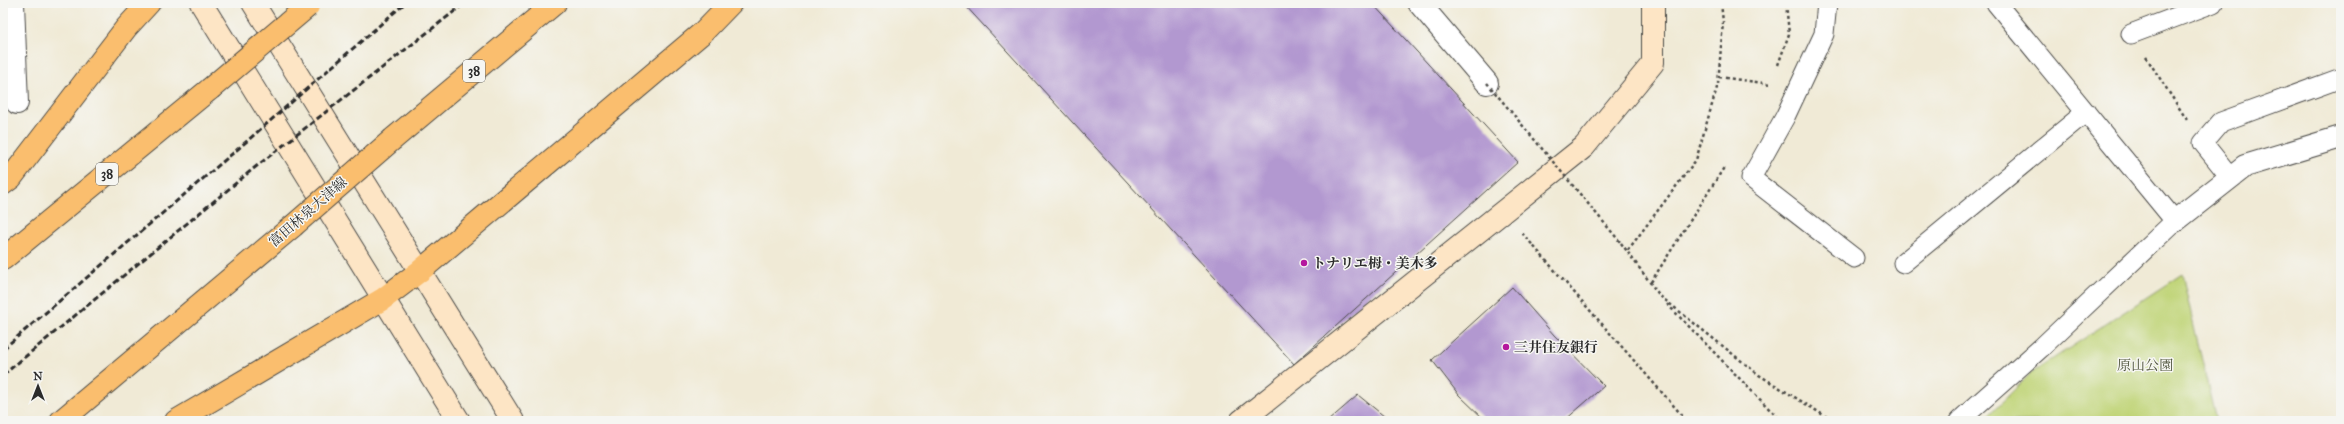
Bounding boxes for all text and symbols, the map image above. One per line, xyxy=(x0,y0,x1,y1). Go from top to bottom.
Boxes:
road number: 38 xyxy=(463,60,485,82)
road number: 38 xyxy=(96,163,118,185)
street label: 富田林泉大津線 xyxy=(265,173,351,251)
place label: トナリエ栂・美木多 xyxy=(1312,255,1438,272)
marker: トナリエ栂・美木多 xyxy=(1299,258,1309,268)
place label: 三井住友銀行 xyxy=(1514,339,1598,356)
marker: 三井住友銀行 xyxy=(1501,342,1511,352)
park label: 原山公園 xyxy=(2117,357,2173,374)
north arrow xyxy=(18,366,58,406)
text: N xyxy=(33,370,43,383)

